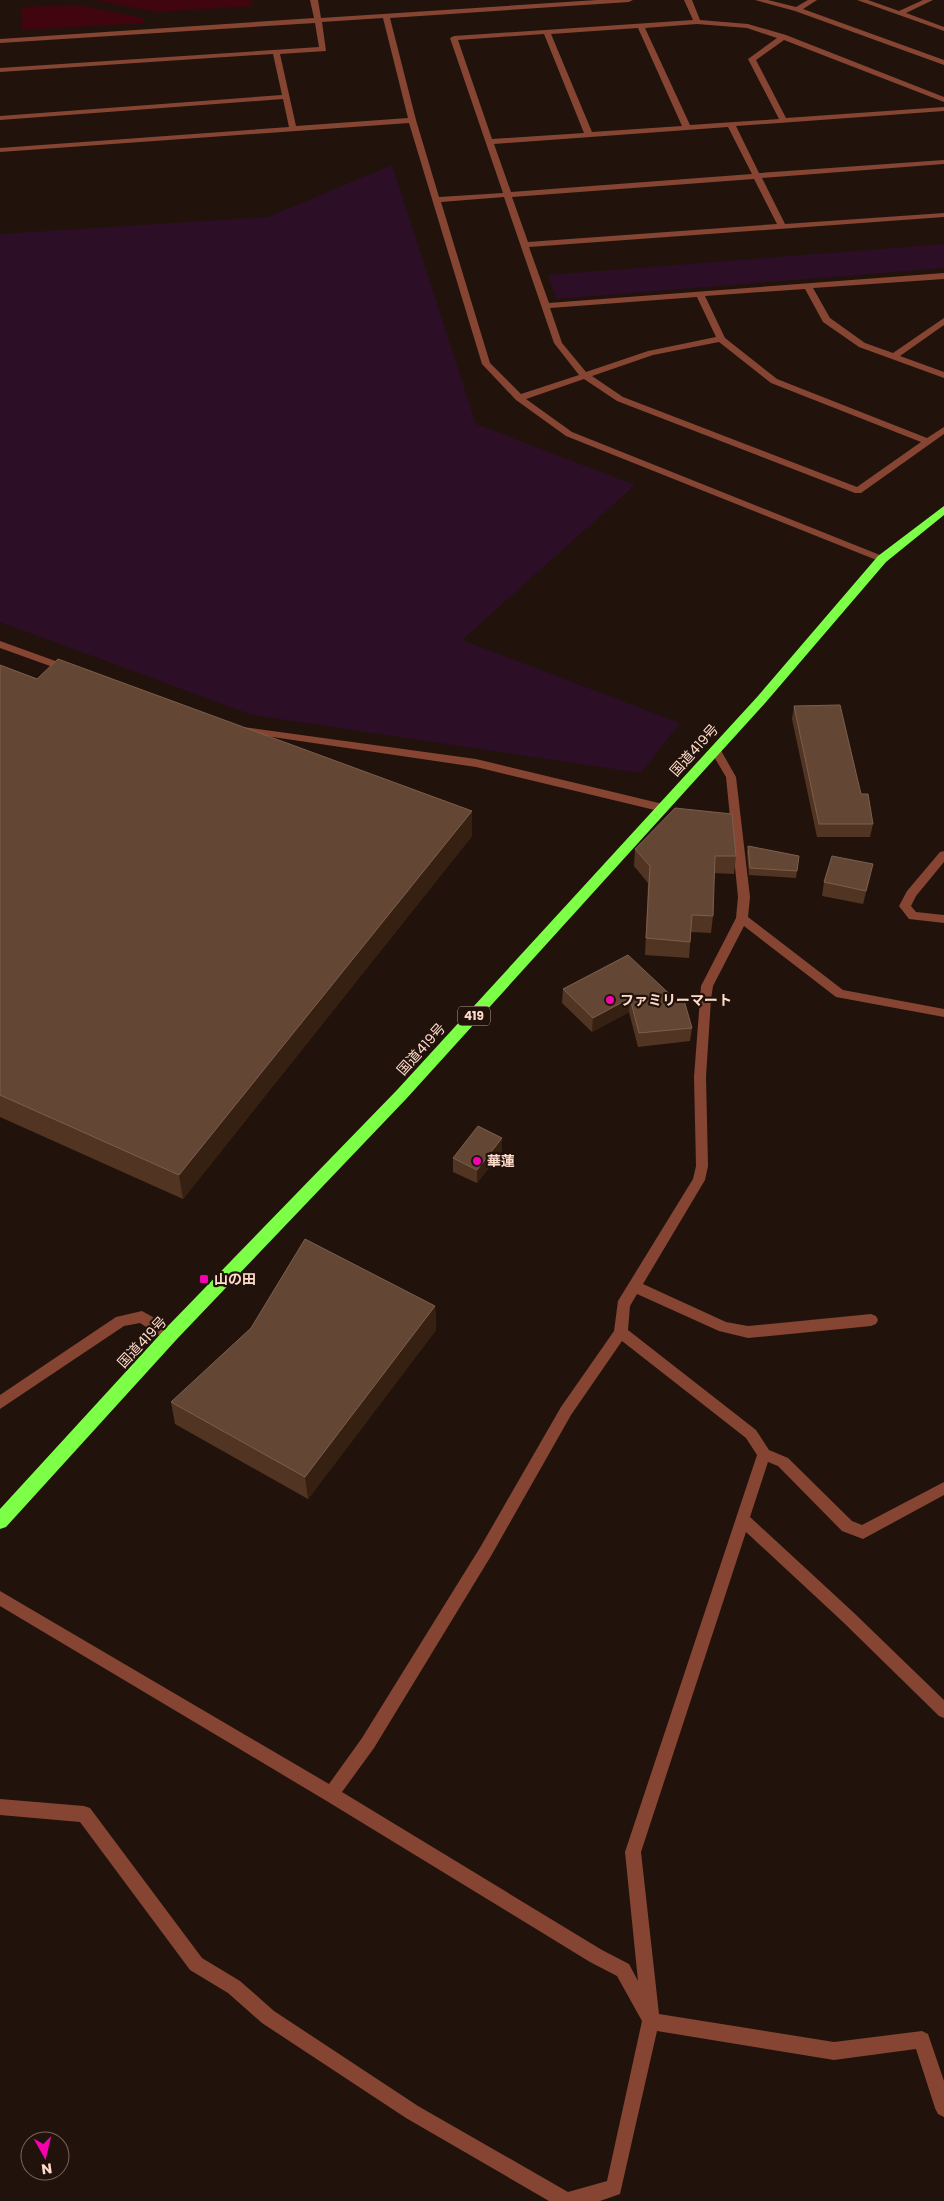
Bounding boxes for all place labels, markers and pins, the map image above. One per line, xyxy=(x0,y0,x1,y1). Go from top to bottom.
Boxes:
place label: ファミリーマート xyxy=(620,990,732,1010)
marker: ファミリーマート xyxy=(604,994,616,1006)
place label: 華蓮 xyxy=(487,1151,515,1171)
marker: 華蓮 xyxy=(471,1155,483,1167)
place label: 山の田 xyxy=(214,1269,256,1289)
marker: 山の田 xyxy=(198,1273,210,1285)

